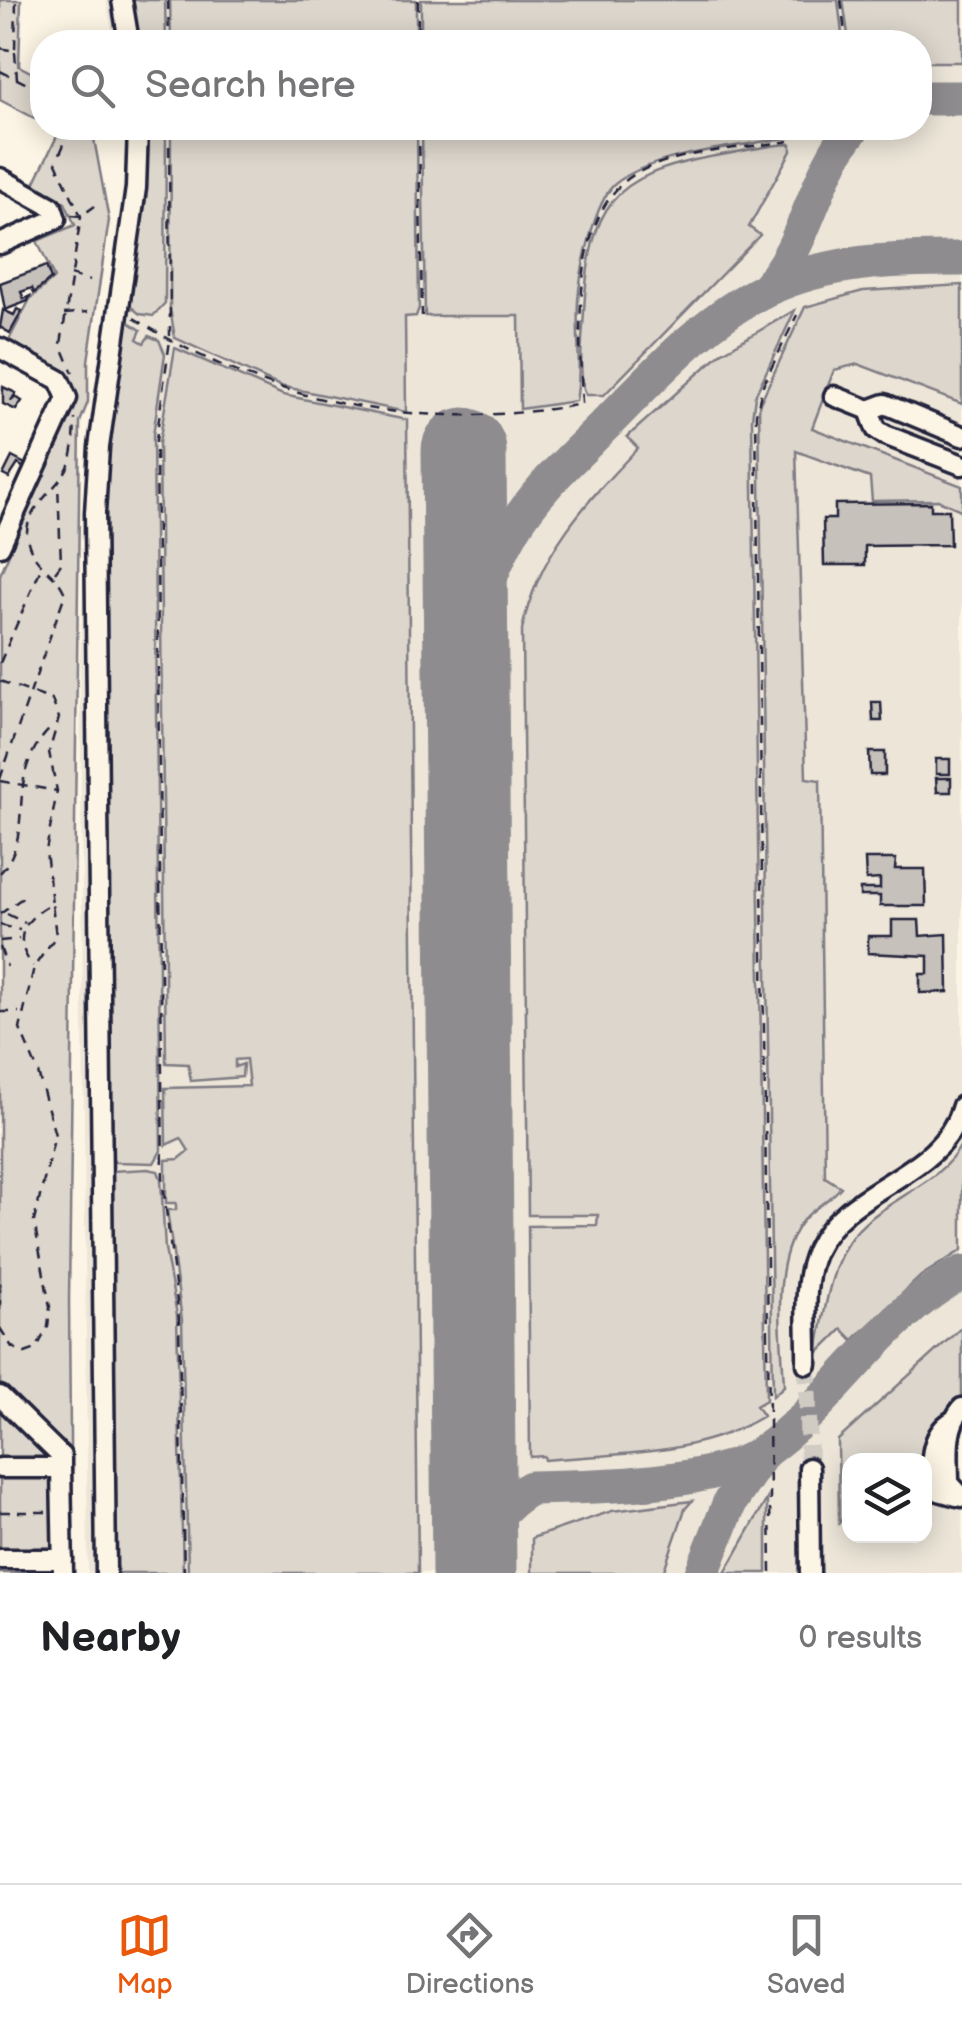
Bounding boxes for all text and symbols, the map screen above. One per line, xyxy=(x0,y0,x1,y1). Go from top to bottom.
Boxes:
search box xyxy=(30,30,932,140)
icon: search xyxy=(65,58,120,113)
text: Search here xyxy=(145,63,356,108)
map controls xyxy=(842,1453,932,1543)
button: layers xyxy=(842,1453,932,1543)
text: Nearby xyxy=(40,1613,180,1664)
text: 0 results xyxy=(799,1619,922,1658)
tab: Map xyxy=(116,1908,173,2001)
tab: Directions xyxy=(405,1908,534,2001)
tab: Saved xyxy=(767,1908,846,2001)

